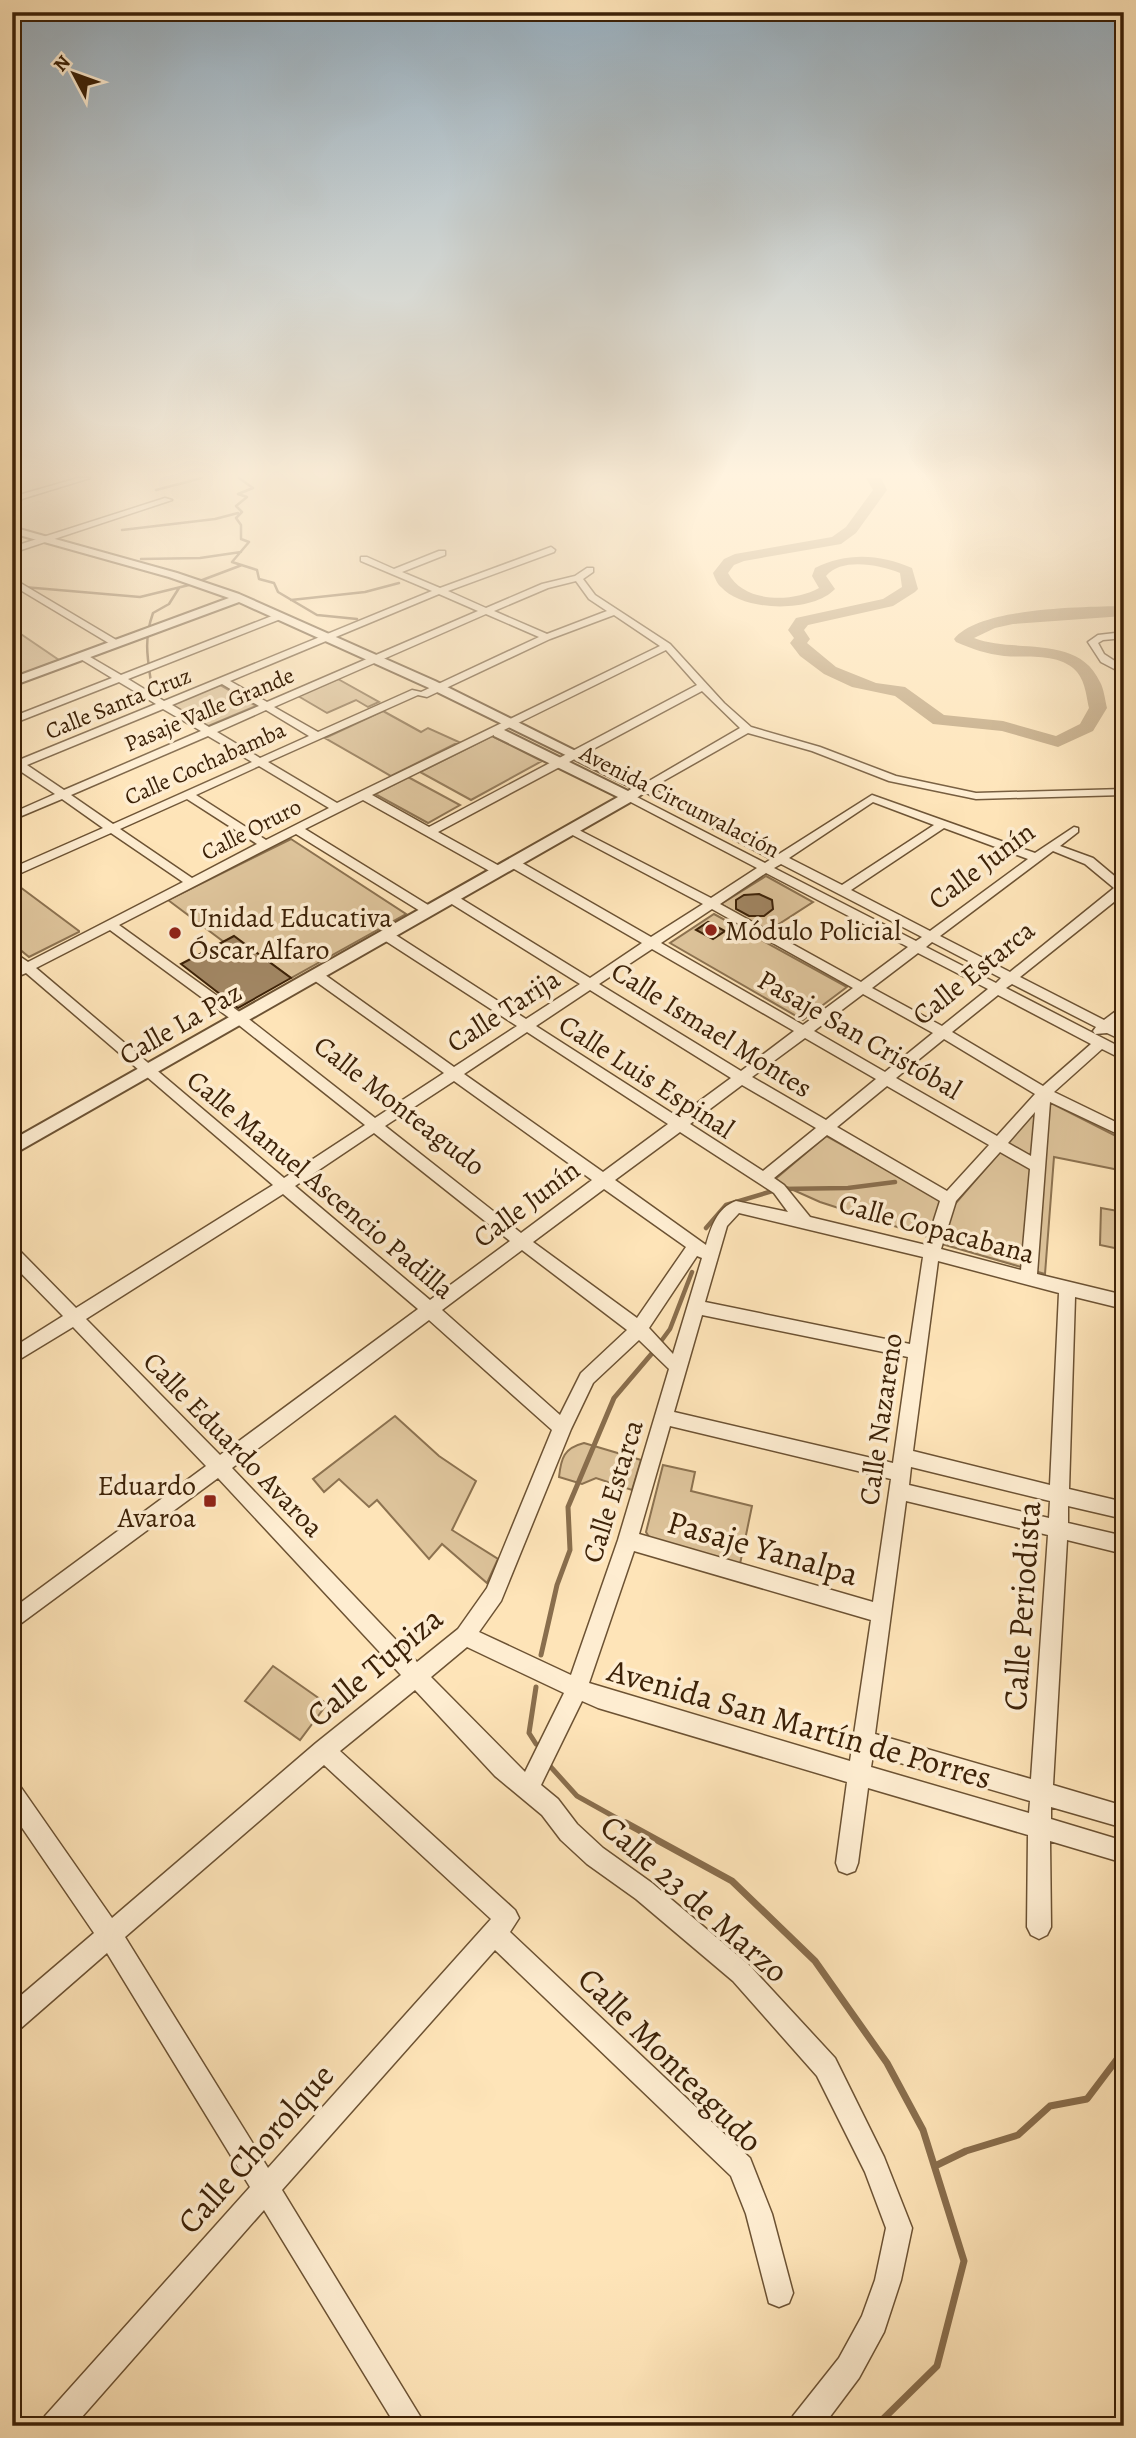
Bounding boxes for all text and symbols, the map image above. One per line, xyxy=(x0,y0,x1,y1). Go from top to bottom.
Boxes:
north arrow xyxy=(38,38,108,108)
text: N xyxy=(48,50,76,77)
street label: Calle Santa Cruz xyxy=(41,660,196,747)
street label: Pasaje Valle Grande xyxy=(119,660,299,759)
street label: Calle Cochabamba xyxy=(120,714,291,813)
street label: Avenida Circunvalación xyxy=(574,737,785,865)
street label: Calle Oruro xyxy=(196,791,307,868)
street label: Calle Junín xyxy=(920,813,1043,918)
place label: Unidad Educativa Óscar Alfaro xyxy=(189,899,392,969)
place label: Módulo Policial xyxy=(725,912,901,950)
street label: Calle Estarca xyxy=(904,912,1043,1034)
marker: Módulo Policial xyxy=(703,922,719,938)
marker: Unidad Educativa Óscar Alfaro xyxy=(167,925,183,941)
street label: Calle Ismael Montes xyxy=(604,953,819,1107)
street label: Calle Tarija xyxy=(440,960,568,1062)
street label: Pasaje San Cristóbal xyxy=(751,961,969,1109)
street label: Calle La Paz xyxy=(112,973,249,1074)
street label: Calle Luis Espinal xyxy=(551,1006,742,1148)
street label: Calle Monteagudo xyxy=(306,1027,493,1185)
street label: Calle Manuel Ascencio Padilla xyxy=(179,1062,462,1308)
street label: Calle Junín xyxy=(465,1151,588,1256)
street label: Calle Copacabana xyxy=(835,1185,1039,1273)
street label: Calle Nazareno xyxy=(850,1331,912,1508)
street label: Calle Eduardo Avaroa xyxy=(137,1344,331,1544)
street label: Calle Estarca xyxy=(573,1415,653,1567)
place label: Eduardo Avaroa xyxy=(97,1468,196,1534)
marker: Eduardo Avaroa xyxy=(202,1493,218,1509)
street label: Pasaje Yanalpa xyxy=(662,1499,864,1596)
street label: Calle Periodista xyxy=(992,1499,1051,1712)
street label: Calle Tupiza xyxy=(296,1596,453,1737)
street label: Avenida San Martín de Porres xyxy=(602,1647,997,1800)
street label: Calle 23 de Marzo xyxy=(591,1804,798,1993)
street label: Calle Monteagudo xyxy=(568,1957,773,2162)
street label: Calle Chorolque xyxy=(167,2054,344,2243)

